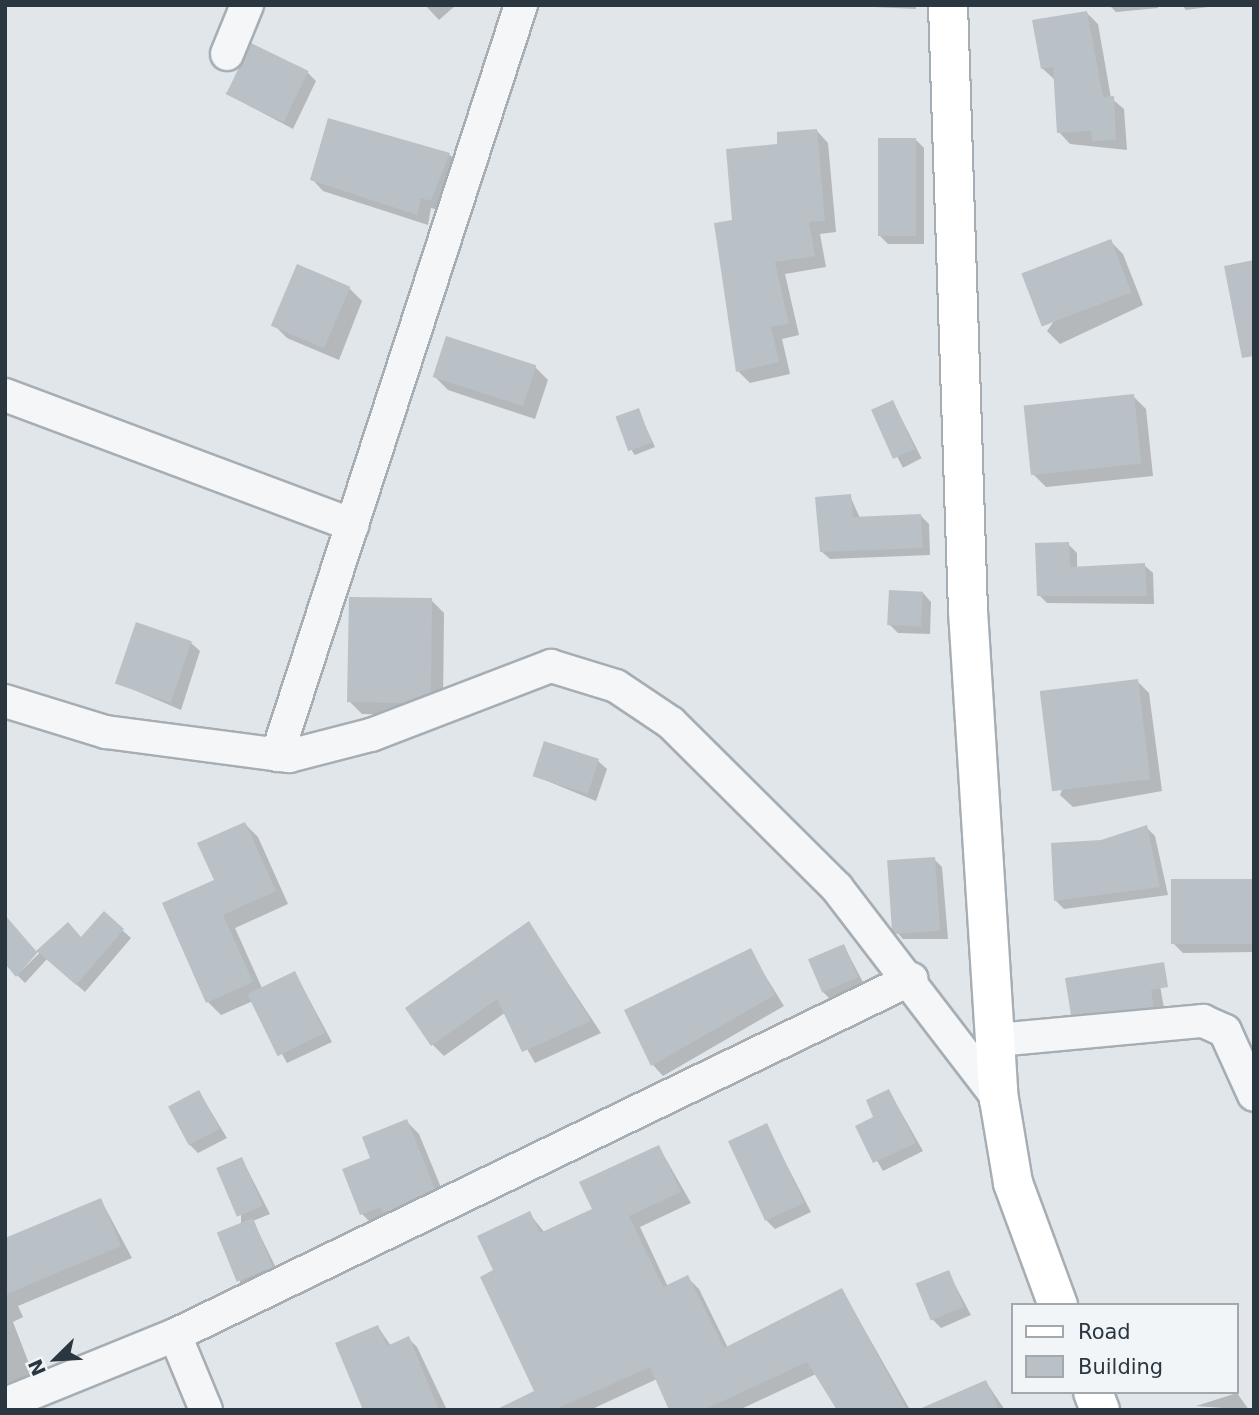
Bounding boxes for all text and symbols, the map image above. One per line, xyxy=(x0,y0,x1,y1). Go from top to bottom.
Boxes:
legend xyxy=(1010,1303,1238,1394)
text: Road xyxy=(1078,1320,1131,1344)
north arrow xyxy=(21,1324,91,1394)
text: Building xyxy=(1078,1355,1163,1379)
text: N xyxy=(24,1356,50,1379)

